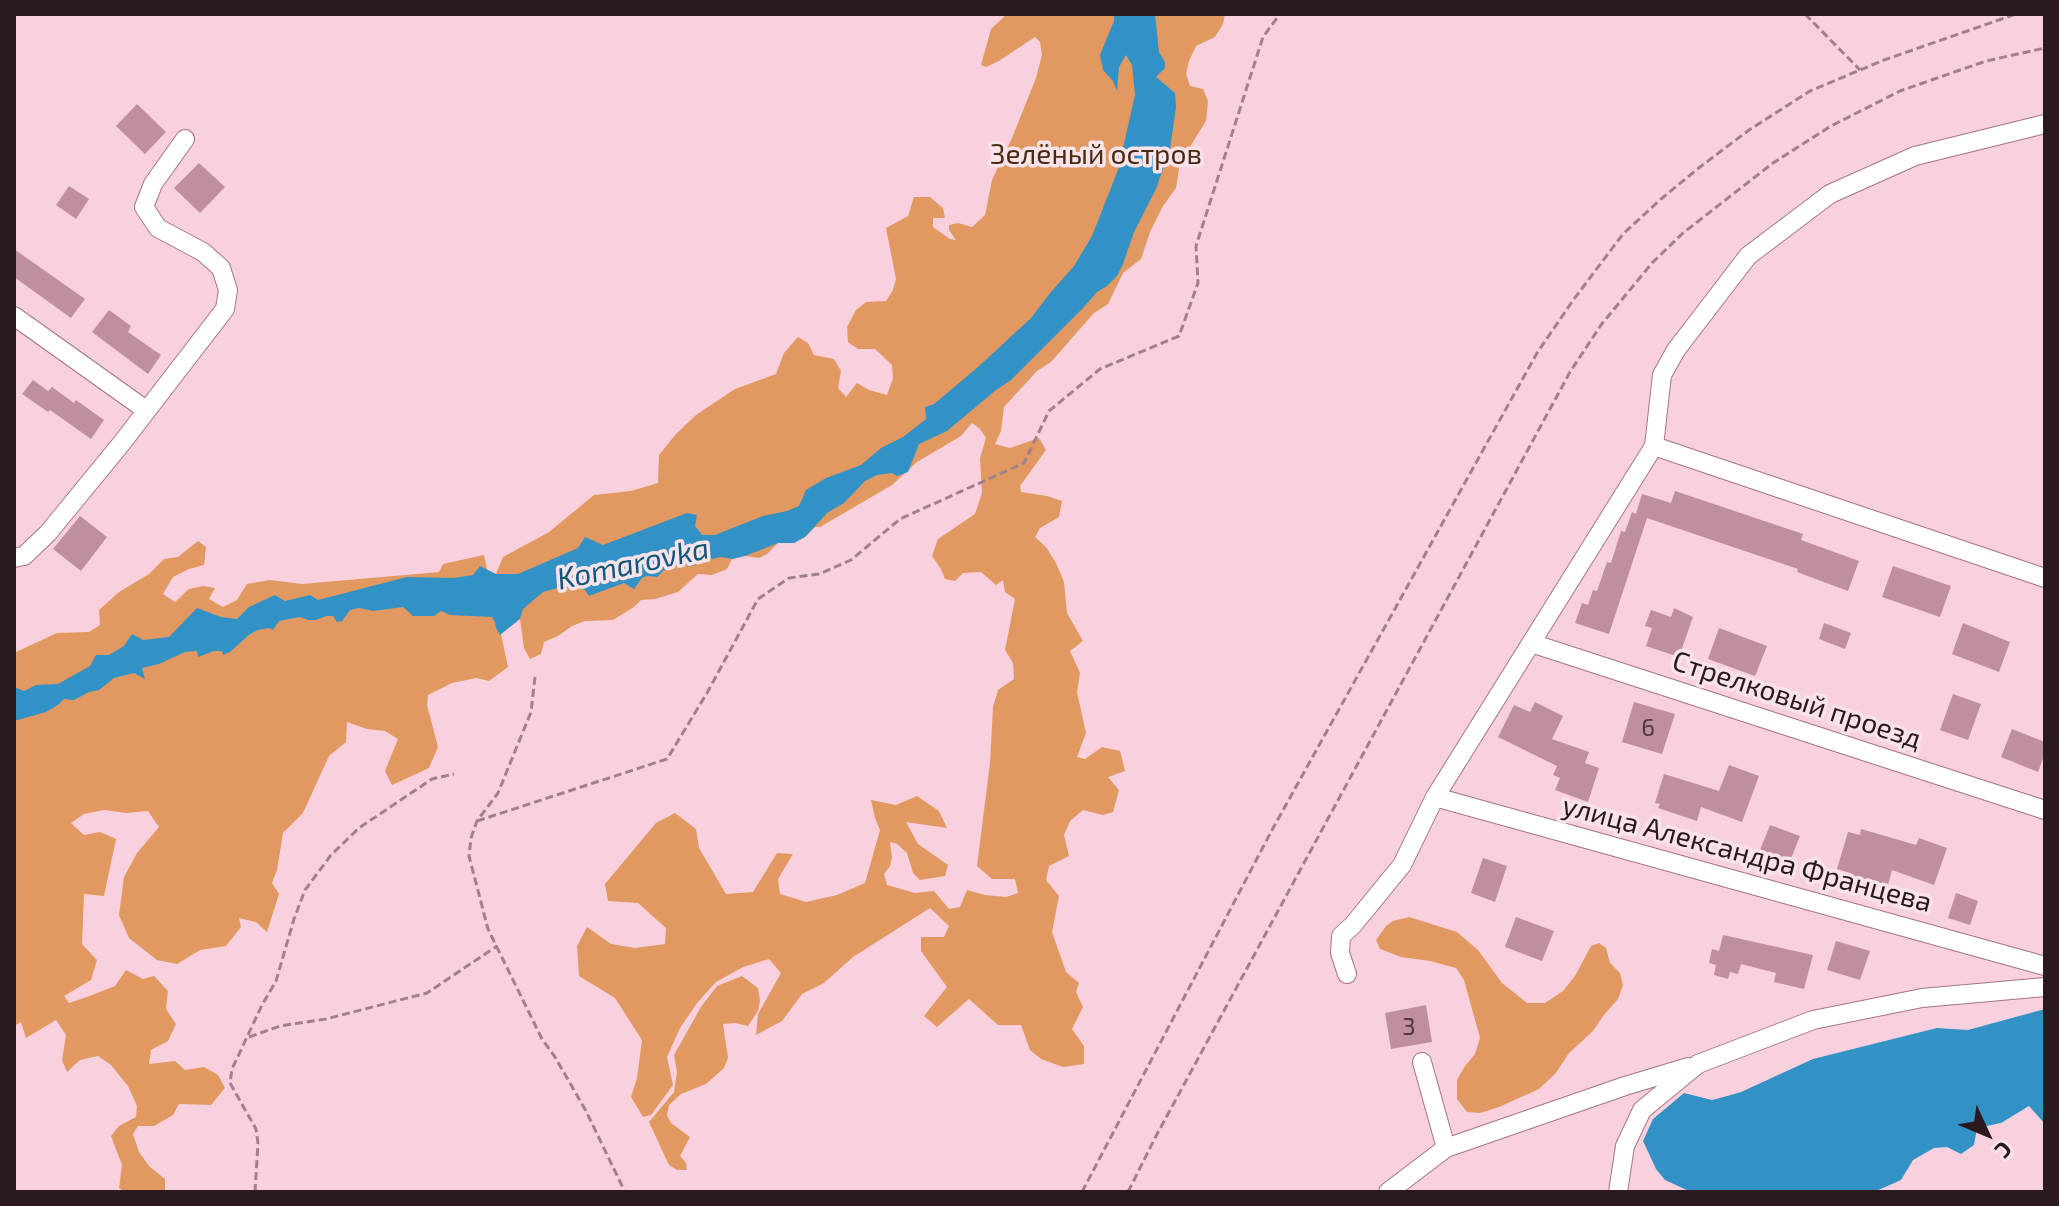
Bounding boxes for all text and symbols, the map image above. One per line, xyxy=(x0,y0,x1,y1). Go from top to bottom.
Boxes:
park label: Зелёный остров xyxy=(990,138,1202,172)
water label: Komarovka xyxy=(554,530,712,598)
street label: Стрелковый проезд xyxy=(1668,644,1926,756)
house number: 6 xyxy=(1641,714,1655,742)
street label: улица Александра Францева xyxy=(1558,788,1936,920)
house number: 3 xyxy=(1402,1013,1416,1041)
north arrow xyxy=(1947,1094,2027,1174)
text: С xyxy=(1990,1137,2018,1164)

